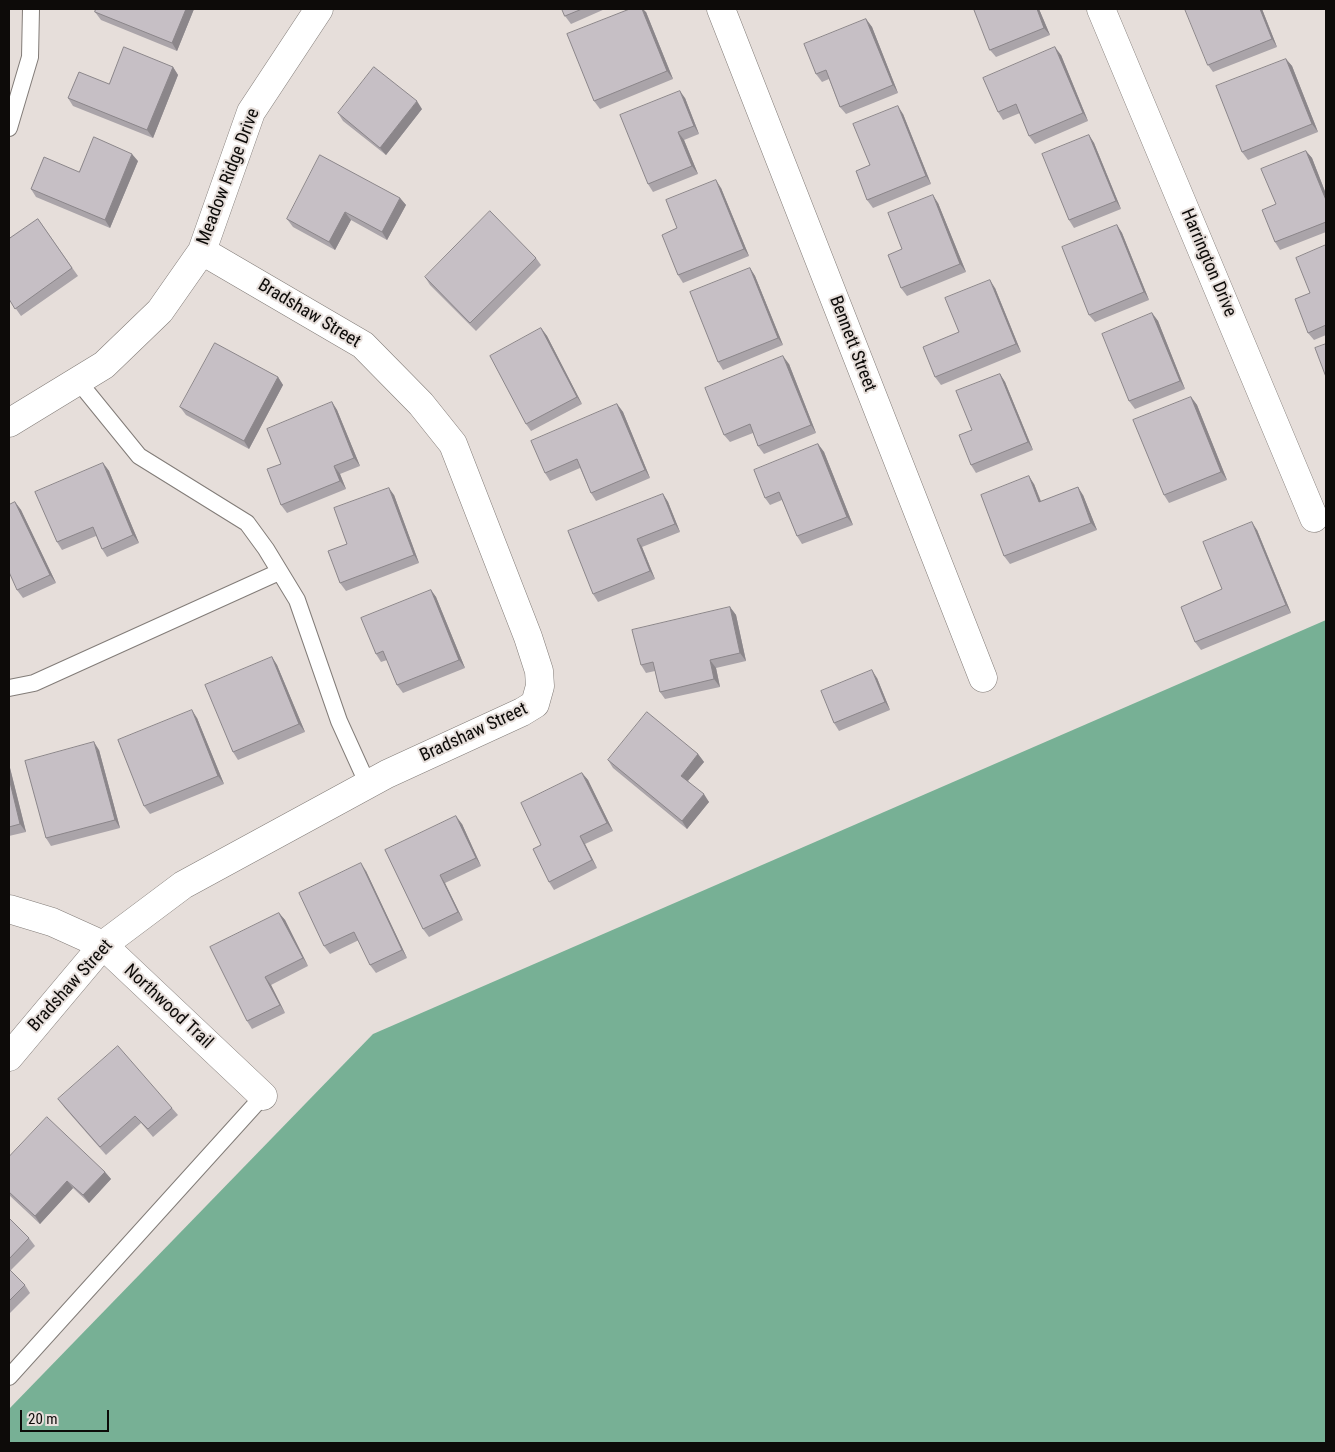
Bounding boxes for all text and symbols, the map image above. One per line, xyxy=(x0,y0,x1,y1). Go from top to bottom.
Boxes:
street label: Meadow Ridge Drive xyxy=(193,106,265,248)
street label: Harrington Drive xyxy=(1176,206,1240,320)
street label: Bradshaw Street xyxy=(254,275,364,353)
street label: Bennett Street xyxy=(824,293,880,395)
street label: Bradshaw Street xyxy=(417,699,531,767)
street label: Bradshaw Street xyxy=(24,936,118,1036)
street label: Northwood Trail xyxy=(119,960,217,1054)
scale bar xyxy=(22,1400,111,1432)
text: 20 m xyxy=(28,1410,58,1428)

